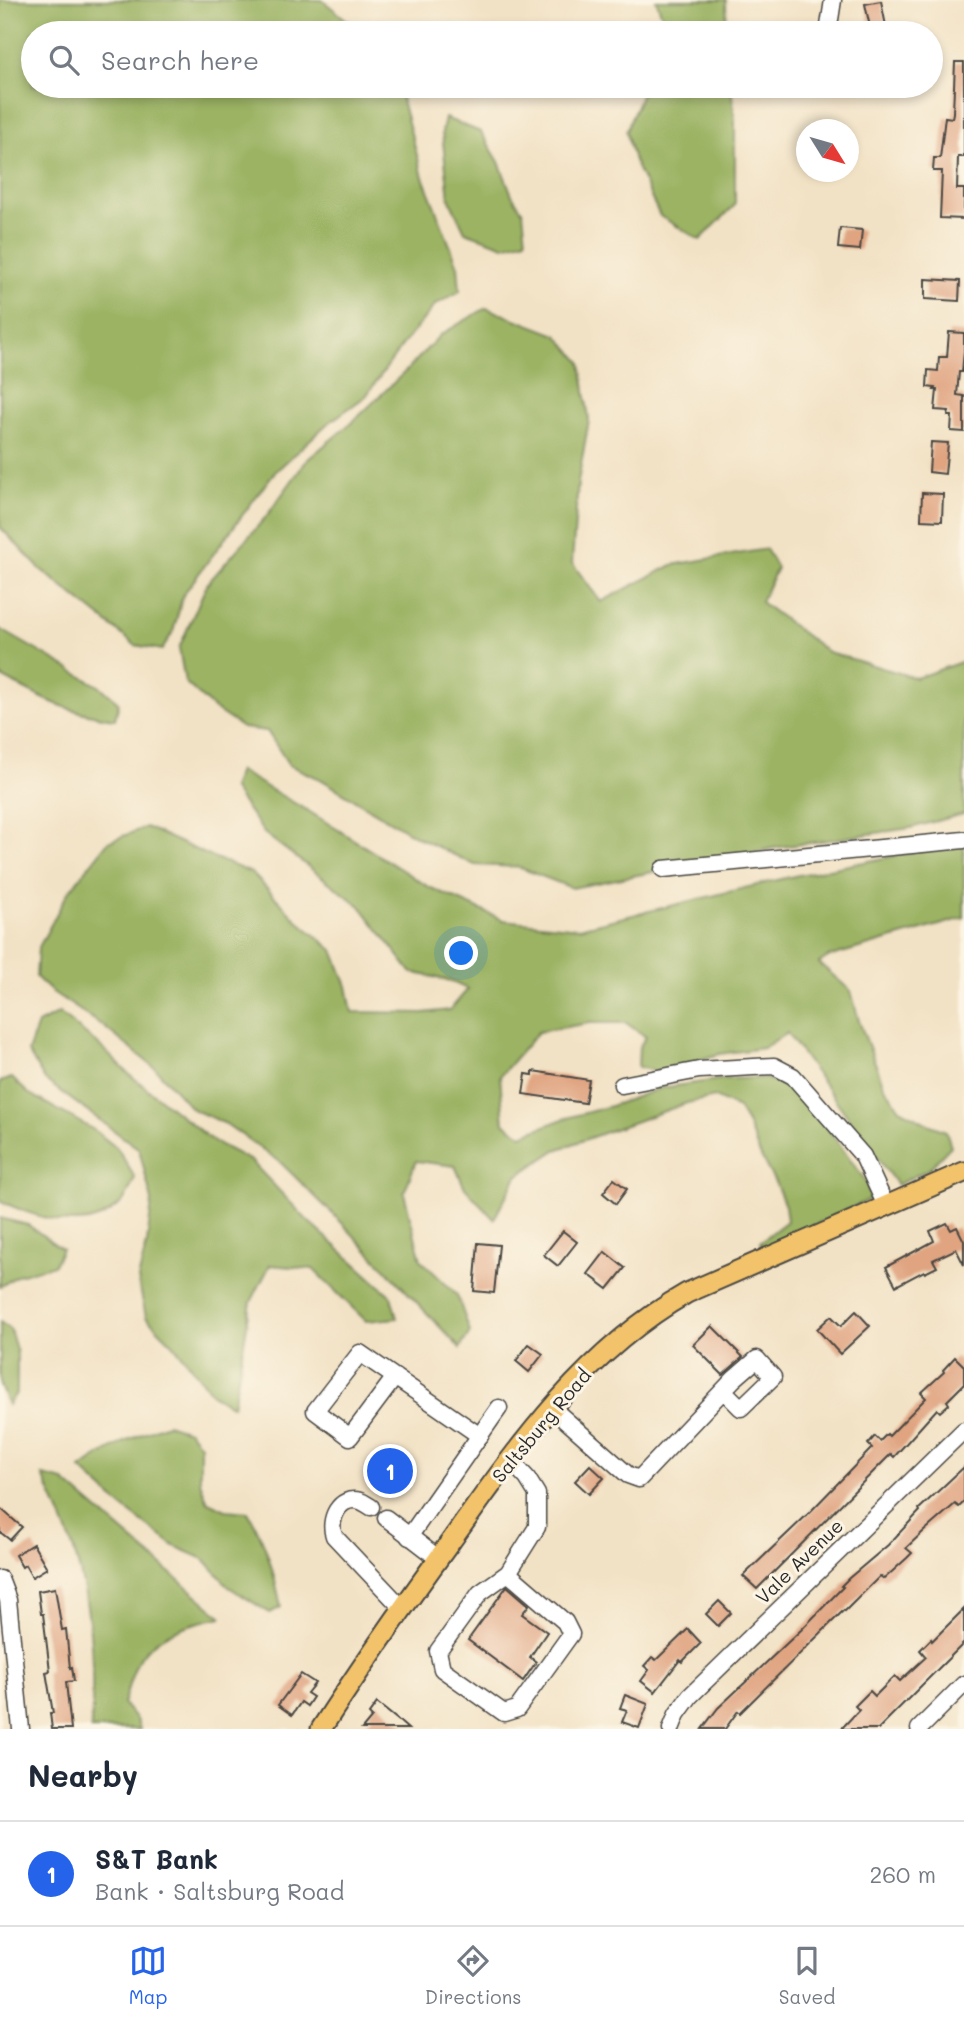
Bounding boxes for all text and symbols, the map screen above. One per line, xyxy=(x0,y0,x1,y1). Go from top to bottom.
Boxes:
search box xyxy=(21,21,943,98)
icon: search xyxy=(45,41,83,79)
text: Search here xyxy=(101,43,259,77)
north arrow xyxy=(796,119,859,182)
your location xyxy=(444,936,478,970)
street label: Saltsburg Road xyxy=(486,1363,596,1487)
pin: 1 xyxy=(367,1445,413,1497)
street label: Vale Avenue xyxy=(750,1513,848,1609)
text: Nearby xyxy=(28,1755,138,1795)
text: S&T Bank xyxy=(95,1842,218,1876)
text: 1 xyxy=(46,1859,56,1889)
text: 260 m xyxy=(869,1859,936,1889)
text: Bank · Saltsburg Road xyxy=(95,1876,344,1906)
tab: Map xyxy=(129,1942,167,2009)
tab: Directions xyxy=(425,1942,521,2009)
tab: Saved xyxy=(779,1942,835,2009)

